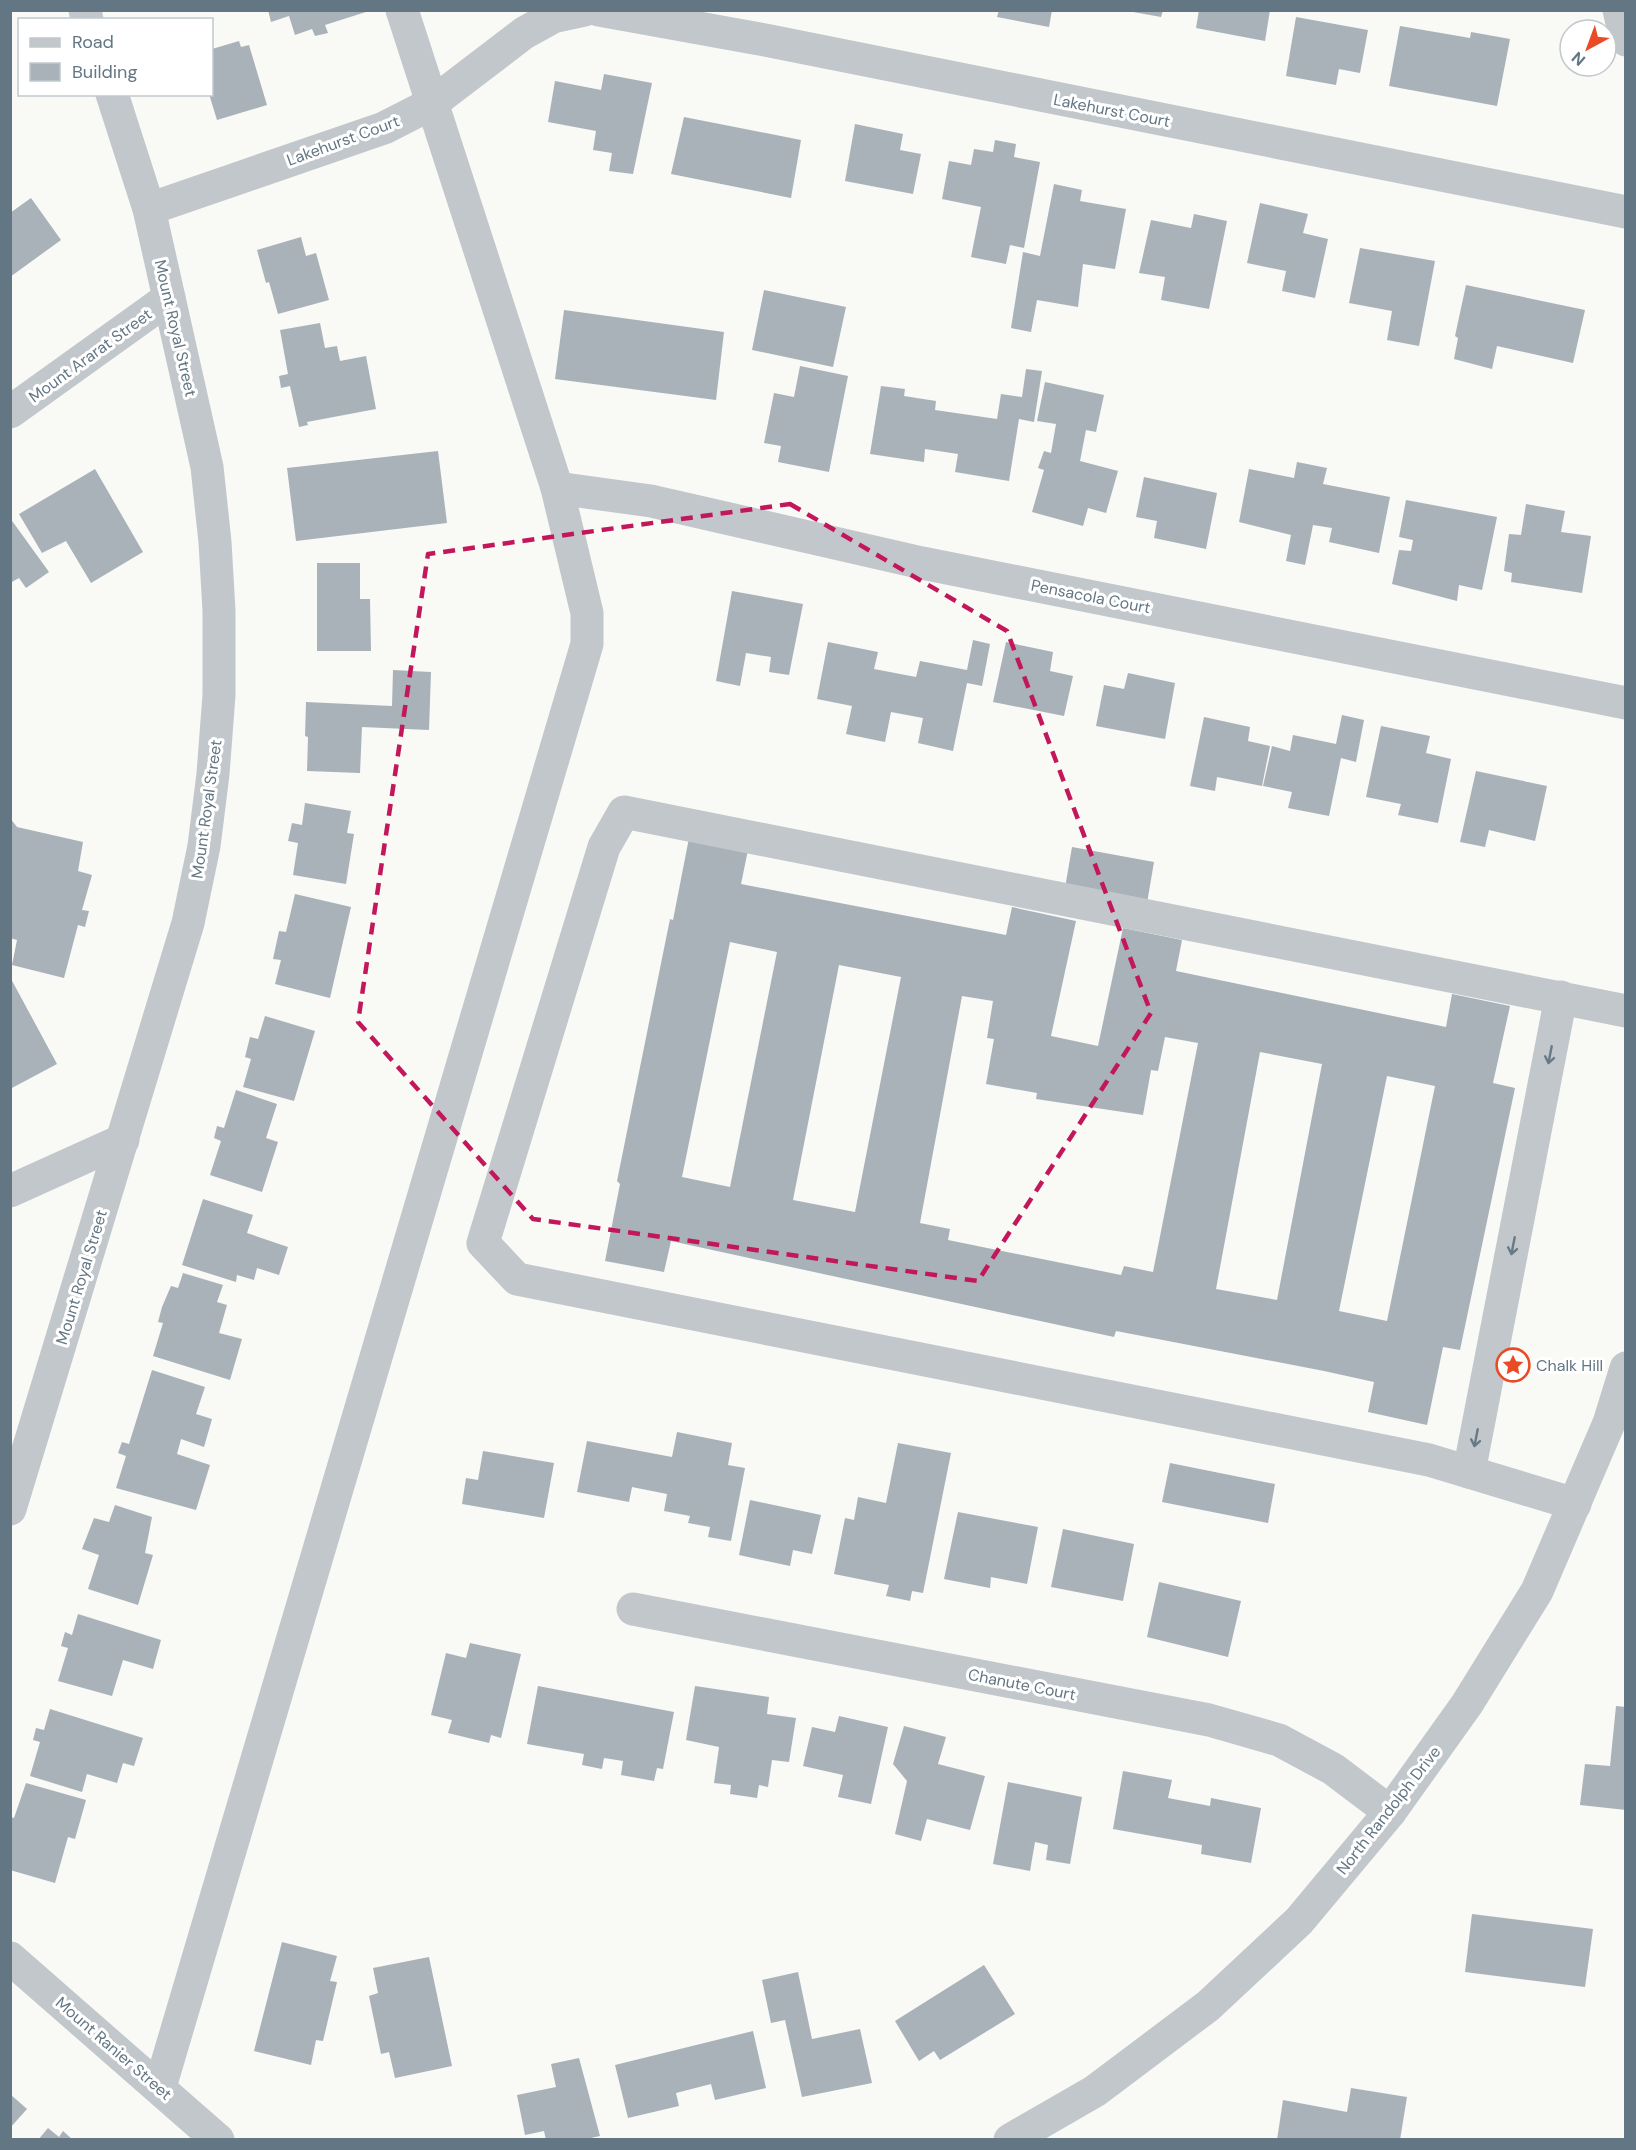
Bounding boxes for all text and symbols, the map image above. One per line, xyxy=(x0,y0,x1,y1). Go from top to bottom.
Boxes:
legend xyxy=(18,18,213,96)
north arrow xyxy=(1558,18,1618,78)
text: Road xyxy=(72,30,114,54)
text: N xyxy=(1567,47,1590,71)
text: Building xyxy=(72,60,137,84)
street label: Lakehurst Court xyxy=(1052,89,1172,132)
street label: Lakehurst Court xyxy=(284,110,402,171)
street label: Mount Royal Street xyxy=(150,258,201,399)
street label: Mount Ararat Street xyxy=(25,304,156,407)
street label: Pensacola Court xyxy=(1029,575,1152,618)
street label: Mount Royal Street xyxy=(186,738,227,880)
one-way arrow xyxy=(1544,1044,1555,1064)
street label: Mount Royal Street xyxy=(51,1207,112,1347)
one-way arrow xyxy=(1507,1236,1518,1255)
place icon: Chalk Hill xyxy=(1495,1347,1531,1383)
place label: Chalk Hill xyxy=(1536,1355,1603,1376)
one-way arrow xyxy=(1470,1427,1481,1447)
street label: Chanute Court xyxy=(966,1664,1078,1705)
street label: North Randolph Drive xyxy=(1332,1742,1445,1879)
street label: Mount Ranier Street xyxy=(51,1992,176,2105)

